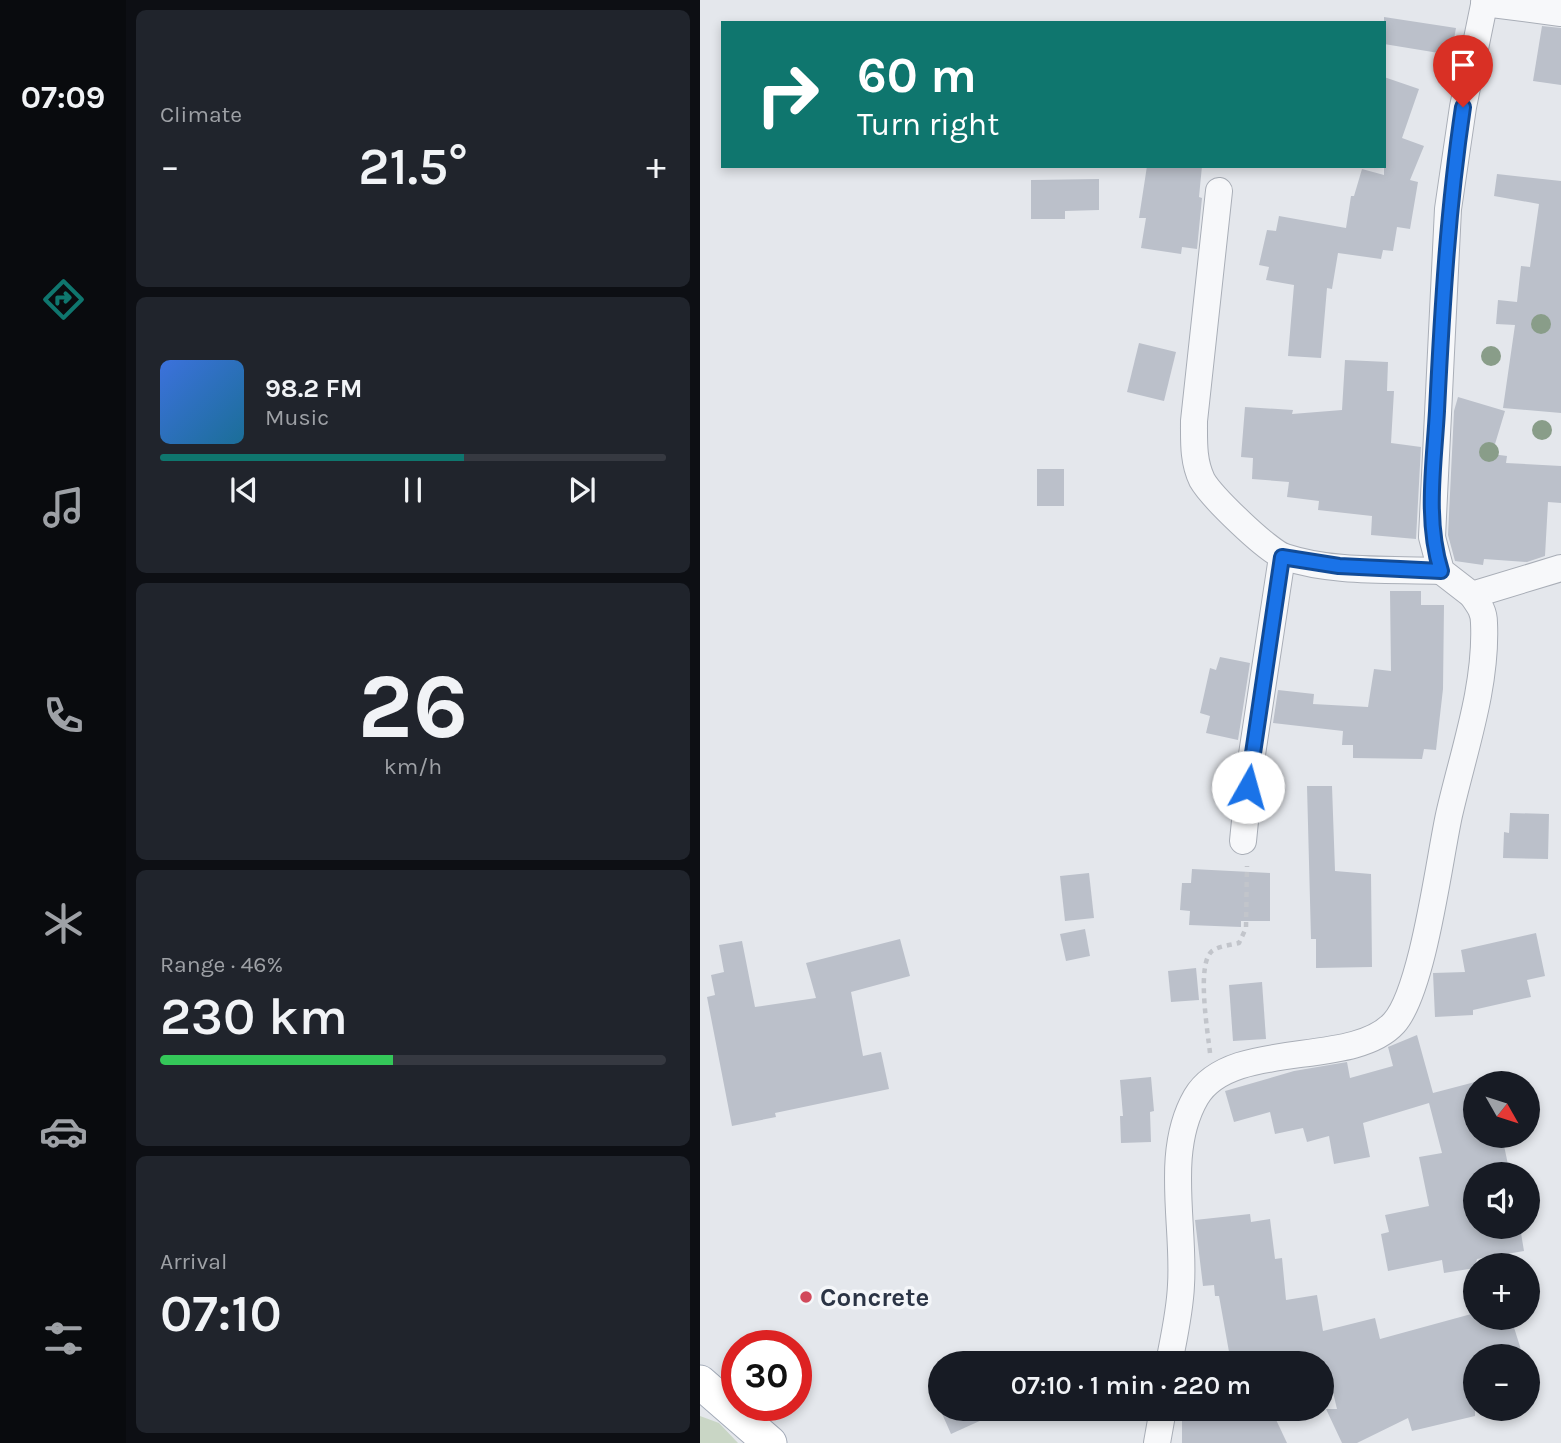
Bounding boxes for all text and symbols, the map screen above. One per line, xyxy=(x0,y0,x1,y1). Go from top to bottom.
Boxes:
pin xyxy=(1433,35,1493,107)
icon: arrive xyxy=(1444,46,1482,84)
text: 60 m xyxy=(857,47,977,104)
icon: right xyxy=(742,49,833,140)
text: 07:09 xyxy=(21,79,105,116)
text: Climate xyxy=(160,101,242,128)
text: Turn right xyxy=(857,106,999,143)
text: 21.5° xyxy=(358,136,468,197)
text: − xyxy=(160,144,180,189)
text: + xyxy=(646,144,666,189)
icon: directions xyxy=(39,275,88,324)
text: 98.2 FM xyxy=(265,373,363,404)
text: Music xyxy=(265,404,329,431)
icon: previous xyxy=(225,471,263,509)
icon: pause xyxy=(394,471,432,509)
icon: next xyxy=(563,471,601,509)
icon: music xyxy=(39,483,88,532)
text: 26 xyxy=(358,654,468,760)
icon: phone xyxy=(39,691,88,740)
position arrow xyxy=(1211,750,1285,824)
text: km/h xyxy=(384,753,442,780)
icon: climate xyxy=(39,899,88,948)
text: Range · 46% xyxy=(160,951,283,978)
text: 230 km xyxy=(160,986,348,1047)
north arrow xyxy=(1463,1071,1540,1148)
map controls xyxy=(1463,1071,1540,1421)
icon: car xyxy=(39,1107,88,1156)
button: sound xyxy=(1463,1162,1540,1239)
text: Arrival xyxy=(160,1248,227,1275)
button: + xyxy=(1463,1253,1540,1330)
place label: Concrete xyxy=(820,1282,929,1313)
text: 07:10 xyxy=(160,1283,282,1344)
marker: Concrete xyxy=(798,1289,814,1305)
icon: filters xyxy=(39,1314,88,1363)
speed limit sign: 30 xyxy=(721,1330,812,1421)
button: − xyxy=(1463,1344,1540,1421)
text: 07:10 · 1 min · 220 m xyxy=(1011,1370,1251,1401)

